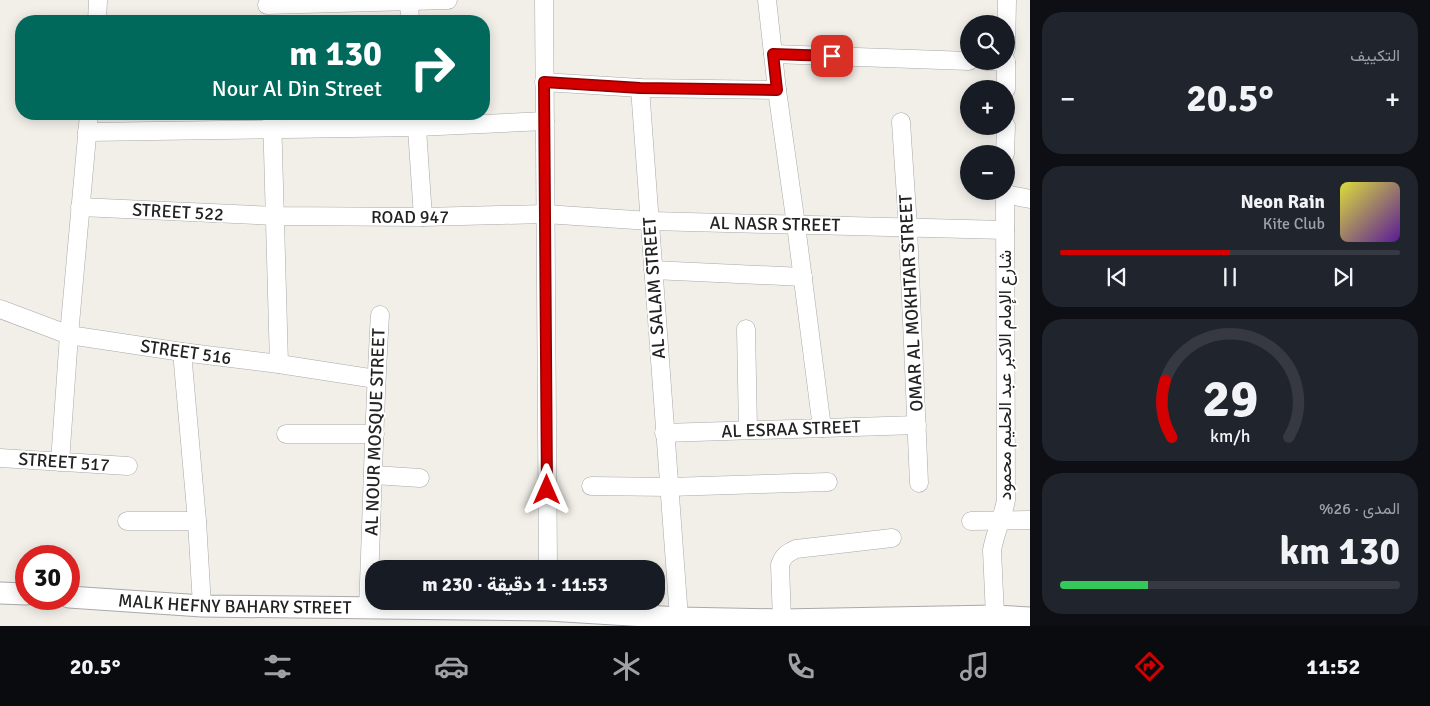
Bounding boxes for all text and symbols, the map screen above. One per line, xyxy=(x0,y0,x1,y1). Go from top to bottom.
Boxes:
map controls xyxy=(960,15,1015,200)
button: search xyxy=(960,15,1015,70)
text: 130 m xyxy=(289,32,382,75)
icon: right xyxy=(400,35,465,100)
pin xyxy=(811,35,853,77)
icon: arrive xyxy=(818,42,846,70)
text: التكييف xyxy=(1350,46,1400,66)
text: Nour Al Din Street xyxy=(212,75,382,102)
text: 20.5° xyxy=(1186,75,1274,122)
button: + xyxy=(960,80,1015,135)
text: − xyxy=(1060,82,1075,116)
text: + xyxy=(1385,82,1400,116)
button: − xyxy=(960,145,1015,200)
text: Neon Rain xyxy=(1240,190,1325,214)
street label: OMAR AL MOKHTAR STREET xyxy=(894,194,928,412)
street label: STREET 522 xyxy=(132,199,224,225)
street label: ROAD 947 xyxy=(371,206,449,228)
street label: AL NASR STREET xyxy=(710,212,841,236)
text: Kite Club xyxy=(1263,214,1325,234)
street label: AL SALAM STREET xyxy=(638,216,670,360)
street label: شارع الإمام الاكبر عبد الحليم محمود xyxy=(994,250,1017,500)
icon: previous xyxy=(1103,263,1131,291)
icon: pause xyxy=(1216,263,1244,291)
icon: next xyxy=(1329,263,1357,291)
street label: AL NOUR MOSQUE STREET xyxy=(360,328,390,536)
street label: STREET 516 xyxy=(139,335,233,369)
text: 29 xyxy=(1202,367,1258,431)
street label: AL ESRAA STREET xyxy=(721,416,861,442)
text: km/h xyxy=(1210,425,1250,447)
street label: STREET 517 xyxy=(18,448,110,476)
position arrow xyxy=(520,463,572,515)
text: المدى · 26% xyxy=(1319,499,1400,519)
text: 130 km xyxy=(1279,528,1400,575)
speed limit sign: 30 xyxy=(15,545,80,610)
text: 11:53 · 1 دقيقة · 230 m xyxy=(422,573,608,597)
street label: MALK HEFNY BAHARY STREET xyxy=(117,589,352,619)
icon: filters xyxy=(260,649,295,684)
icon: car xyxy=(434,649,469,684)
icon: climate xyxy=(609,649,644,684)
icon: phone xyxy=(783,649,818,684)
icon: music xyxy=(957,649,992,684)
icon: directions xyxy=(1132,649,1167,684)
text: 20.5° xyxy=(70,653,120,680)
text: 11:52 xyxy=(1306,653,1360,680)

